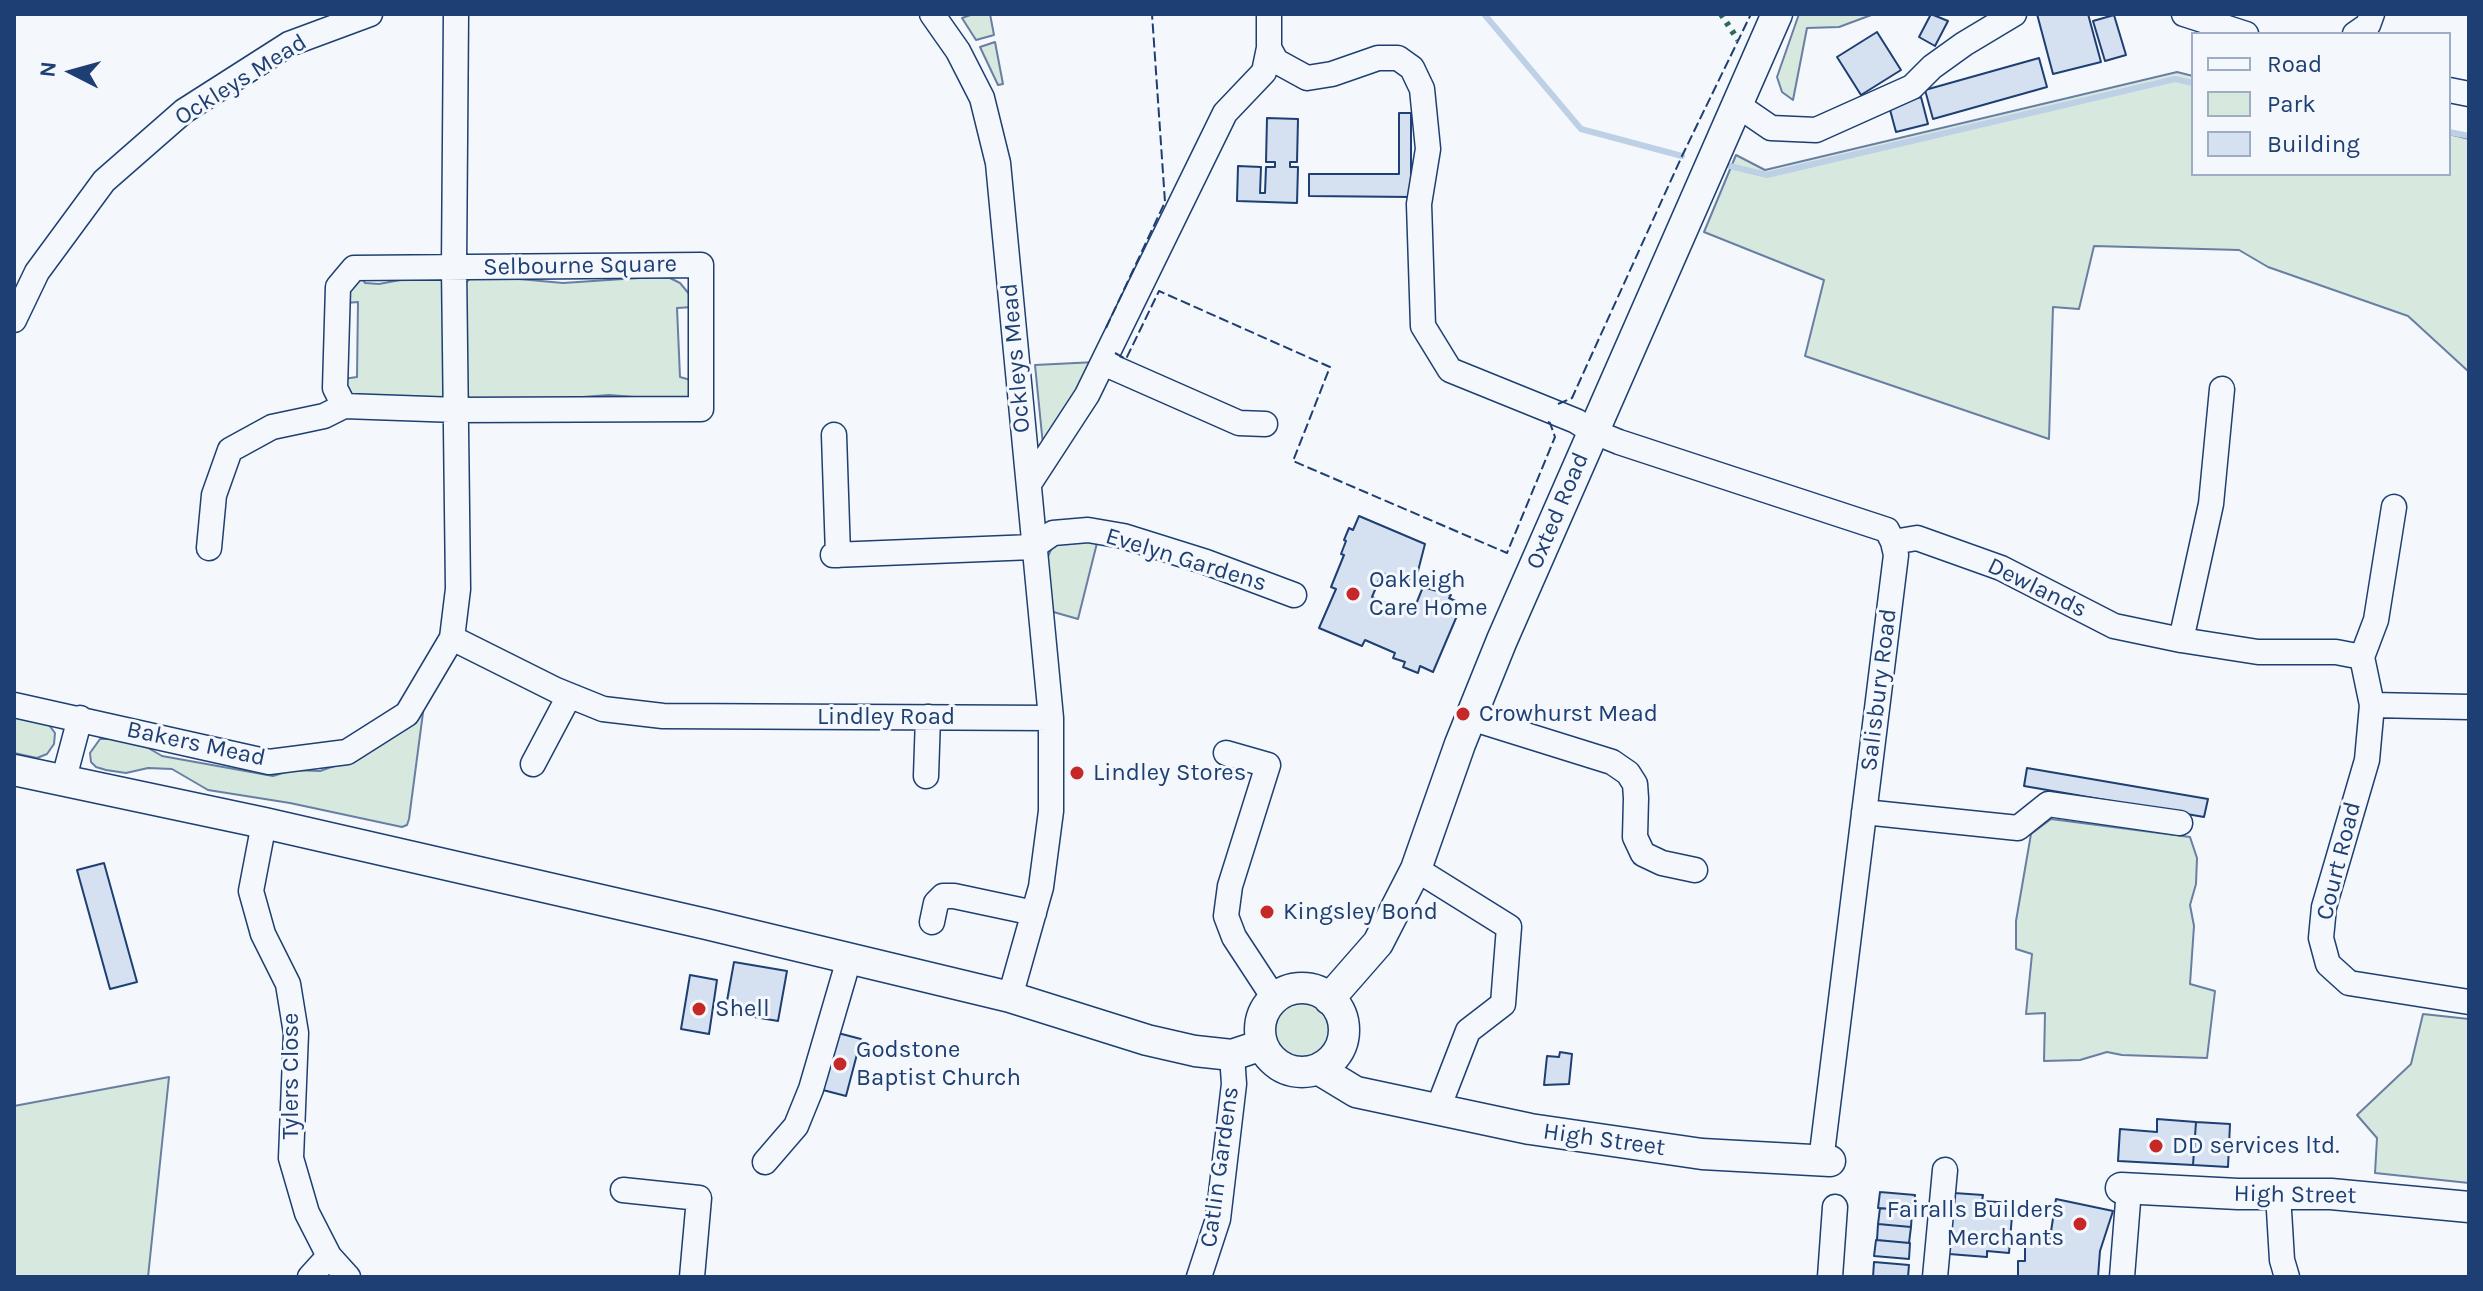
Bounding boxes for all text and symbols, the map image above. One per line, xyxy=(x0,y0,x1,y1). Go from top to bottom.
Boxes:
street label: Ockleys Mead xyxy=(170,28,312,132)
north arrow xyxy=(32,32,112,112)
legend xyxy=(2191,32,2451,176)
text: Road xyxy=(2267,50,2322,78)
text: N xyxy=(34,60,62,79)
text: Park xyxy=(2267,90,2316,118)
text: Building xyxy=(2267,130,2360,158)
street label: Selbourne Square xyxy=(483,250,677,282)
street label: Ockleys Mead xyxy=(995,282,1037,434)
street label: Oxted Road xyxy=(1520,448,1596,574)
street label: Evelyn Gardens xyxy=(1102,522,1270,598)
street label: Dewlands xyxy=(1983,552,2091,624)
place label: Oakleigh Care Home xyxy=(1369,566,1488,622)
marker: Oakleigh Care Home xyxy=(1344,585,1362,603)
street label: Salisbury Road xyxy=(1855,607,1903,773)
place label: Crowhurst Mead xyxy=(1479,700,1658,728)
street label: Lindley Road xyxy=(817,703,955,731)
marker: Crowhurst Mead xyxy=(1454,705,1472,723)
street label: Bakers Mead xyxy=(124,715,268,773)
place label: Lindley Stores xyxy=(1093,759,1246,787)
marker: Lindley Stores xyxy=(1068,764,1086,782)
street label: Court Road xyxy=(2310,799,2368,923)
place label: Kingsley Bond xyxy=(1283,898,1438,926)
marker: Kingsley Bond xyxy=(1258,903,1276,921)
place label: Shell xyxy=(715,995,770,1023)
marker: Shell xyxy=(690,1000,708,1018)
street label: Tylers Close xyxy=(277,1013,305,1139)
place label: Godstone Baptist Church xyxy=(856,1036,1021,1092)
marker: Godstone Baptist Church xyxy=(831,1055,849,1073)
street label: Catlin Gardens xyxy=(1194,1085,1246,1249)
street label: High Street xyxy=(1541,1117,1667,1163)
place label: DD services ltd. xyxy=(2172,1132,2339,1160)
marker: DD services ltd. xyxy=(2147,1137,2165,1155)
street label: High Street xyxy=(2233,1180,2357,1210)
place label: Fairalls Builders Merchants xyxy=(1887,1196,2064,1252)
marker: Fairalls Builders Merchants xyxy=(2071,1215,2089,1233)

